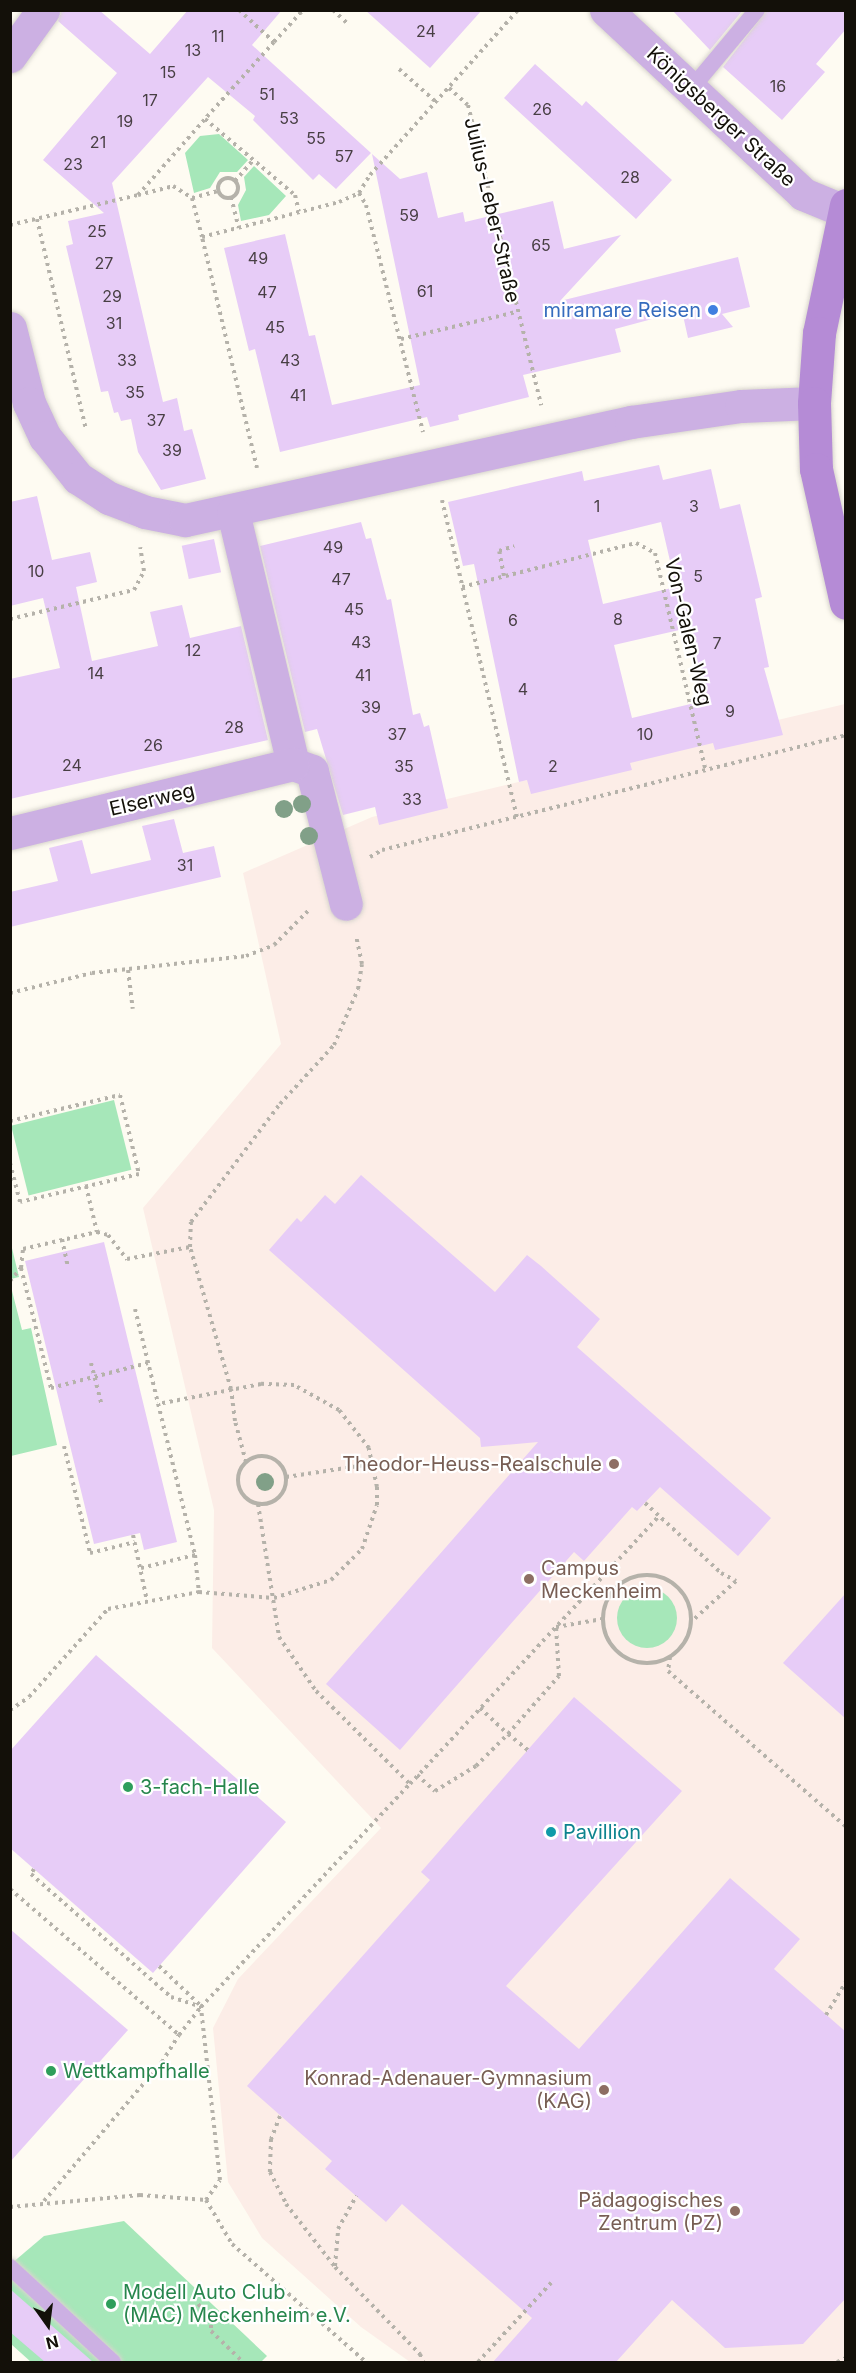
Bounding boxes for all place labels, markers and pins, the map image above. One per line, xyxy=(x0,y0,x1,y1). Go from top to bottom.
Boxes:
place label: miramare Reisen xyxy=(544,298,701,322)
marker: miramare Reisen xyxy=(706,303,720,317)
place label: Theodor-Heuss-Realschule xyxy=(342,1452,602,1476)
marker: Theodor-Heuss-Realschule xyxy=(607,1457,621,1471)
place label: Campus Meckenheim xyxy=(541,1556,662,1603)
marker: Campus Meckenheim xyxy=(522,1572,536,1586)
place label: 3-fach-Halle xyxy=(140,1775,260,1799)
marker: 3-fach-Halle xyxy=(121,1780,135,1794)
place label: Pavillion xyxy=(563,1820,641,1844)
marker: Pavillion xyxy=(544,1825,558,1839)
place label: Wettkampfhalle xyxy=(63,2059,210,2083)
marker: Wettkampfhalle xyxy=(44,2064,58,2078)
place label: Konrad-Adenauer-Gymnasium (KAG) xyxy=(304,2066,592,2113)
marker: Konrad-Adenauer-Gymnasium (KAG) xyxy=(597,2083,611,2097)
place label: Pädagogisches Zentrum (PZ) xyxy=(578,2188,723,2235)
marker: Pädagogisches Zentrum (PZ) xyxy=(728,2204,742,2218)
place label: Modell Auto Club (MAC) Meckenheim e.V. xyxy=(123,2280,351,2327)
marker: Modell Auto Club (MAC) Meckenheim e.V. xyxy=(104,2297,118,2311)

